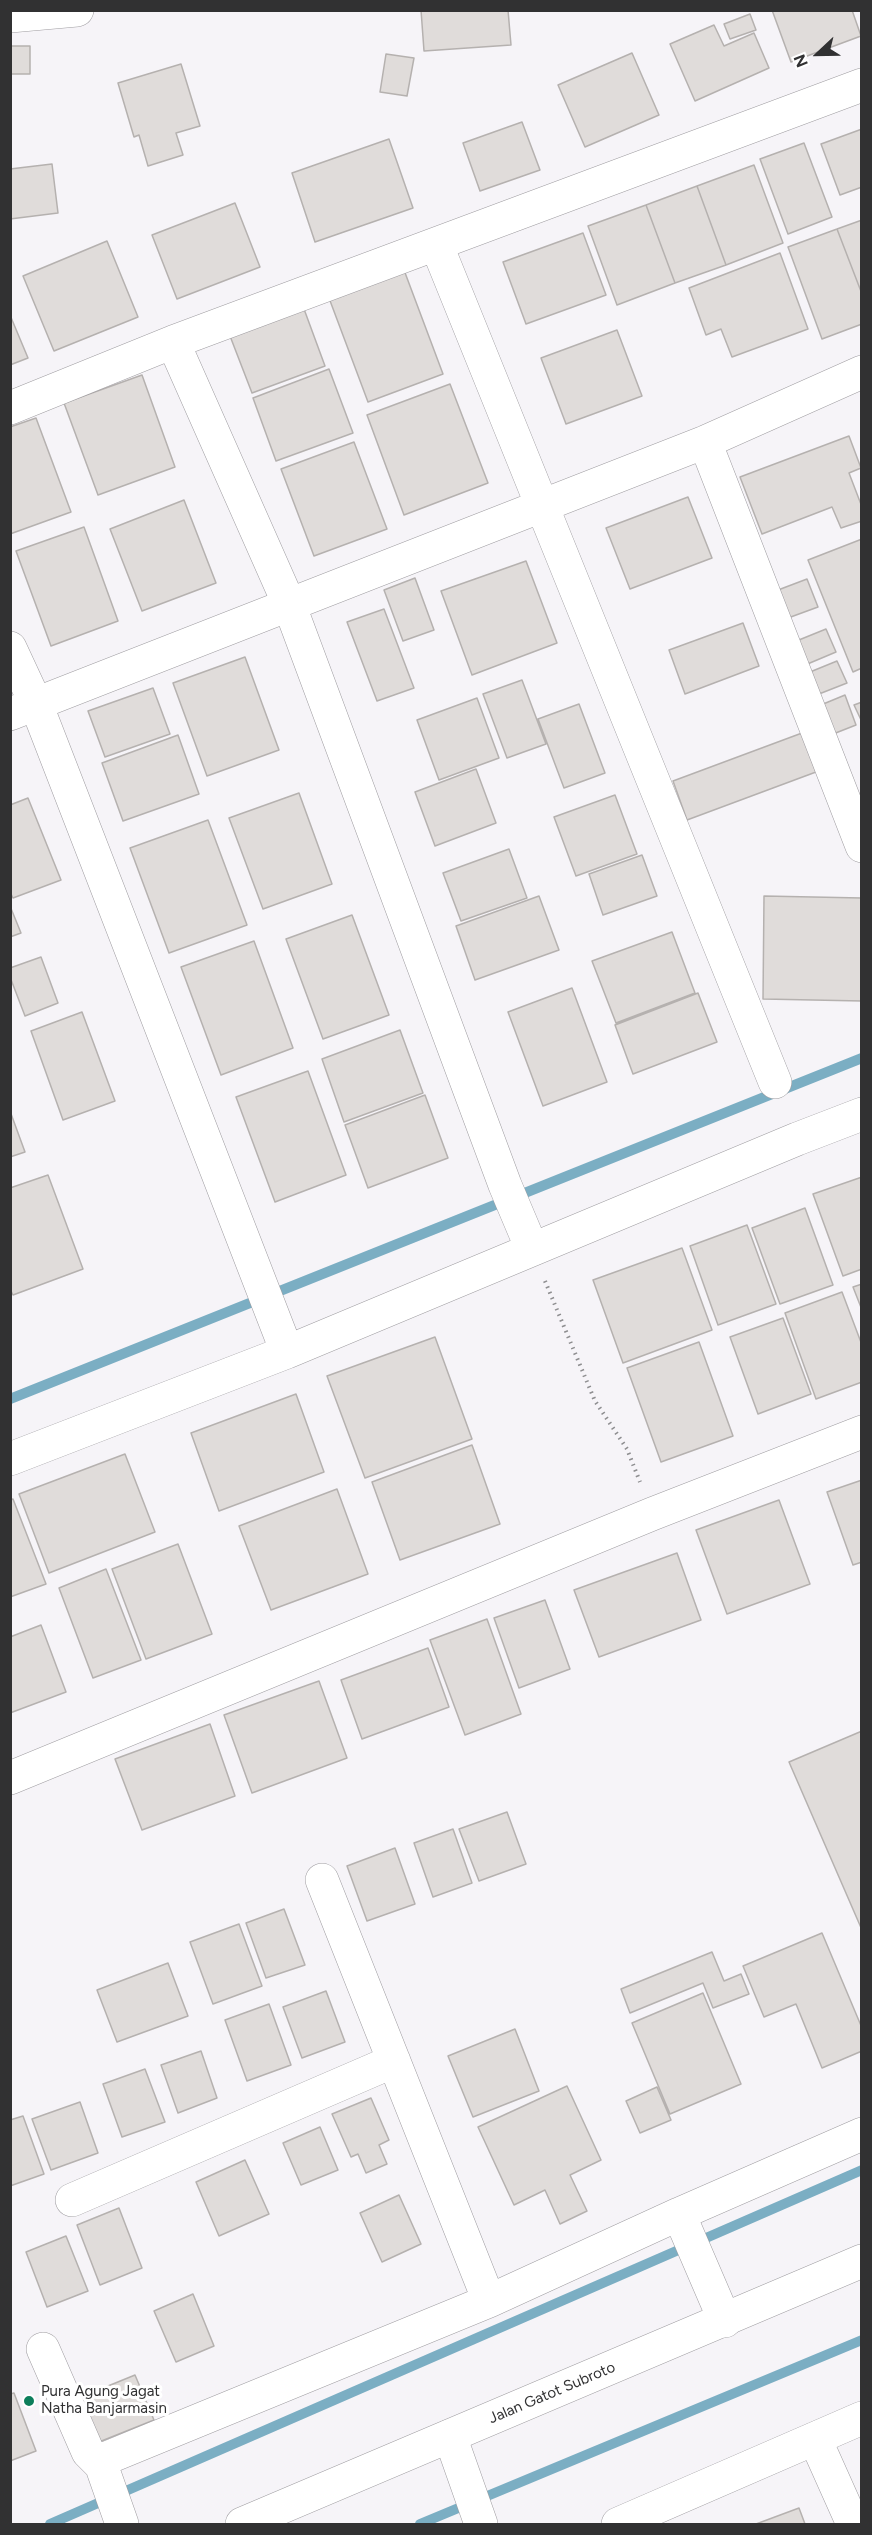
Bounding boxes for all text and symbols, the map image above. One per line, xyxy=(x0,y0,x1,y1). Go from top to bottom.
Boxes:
north arrow xyxy=(788,24,848,84)
text: N xyxy=(790,52,812,70)
street label: Jalan Gatot Subroto xyxy=(486,2358,618,2428)
place label: Pura Agung Jagat Natha Banjarmasin xyxy=(41,2383,167,2418)
marker: Pura Agung Jagat Natha Banjarmasin xyxy=(22,2394,36,2408)

